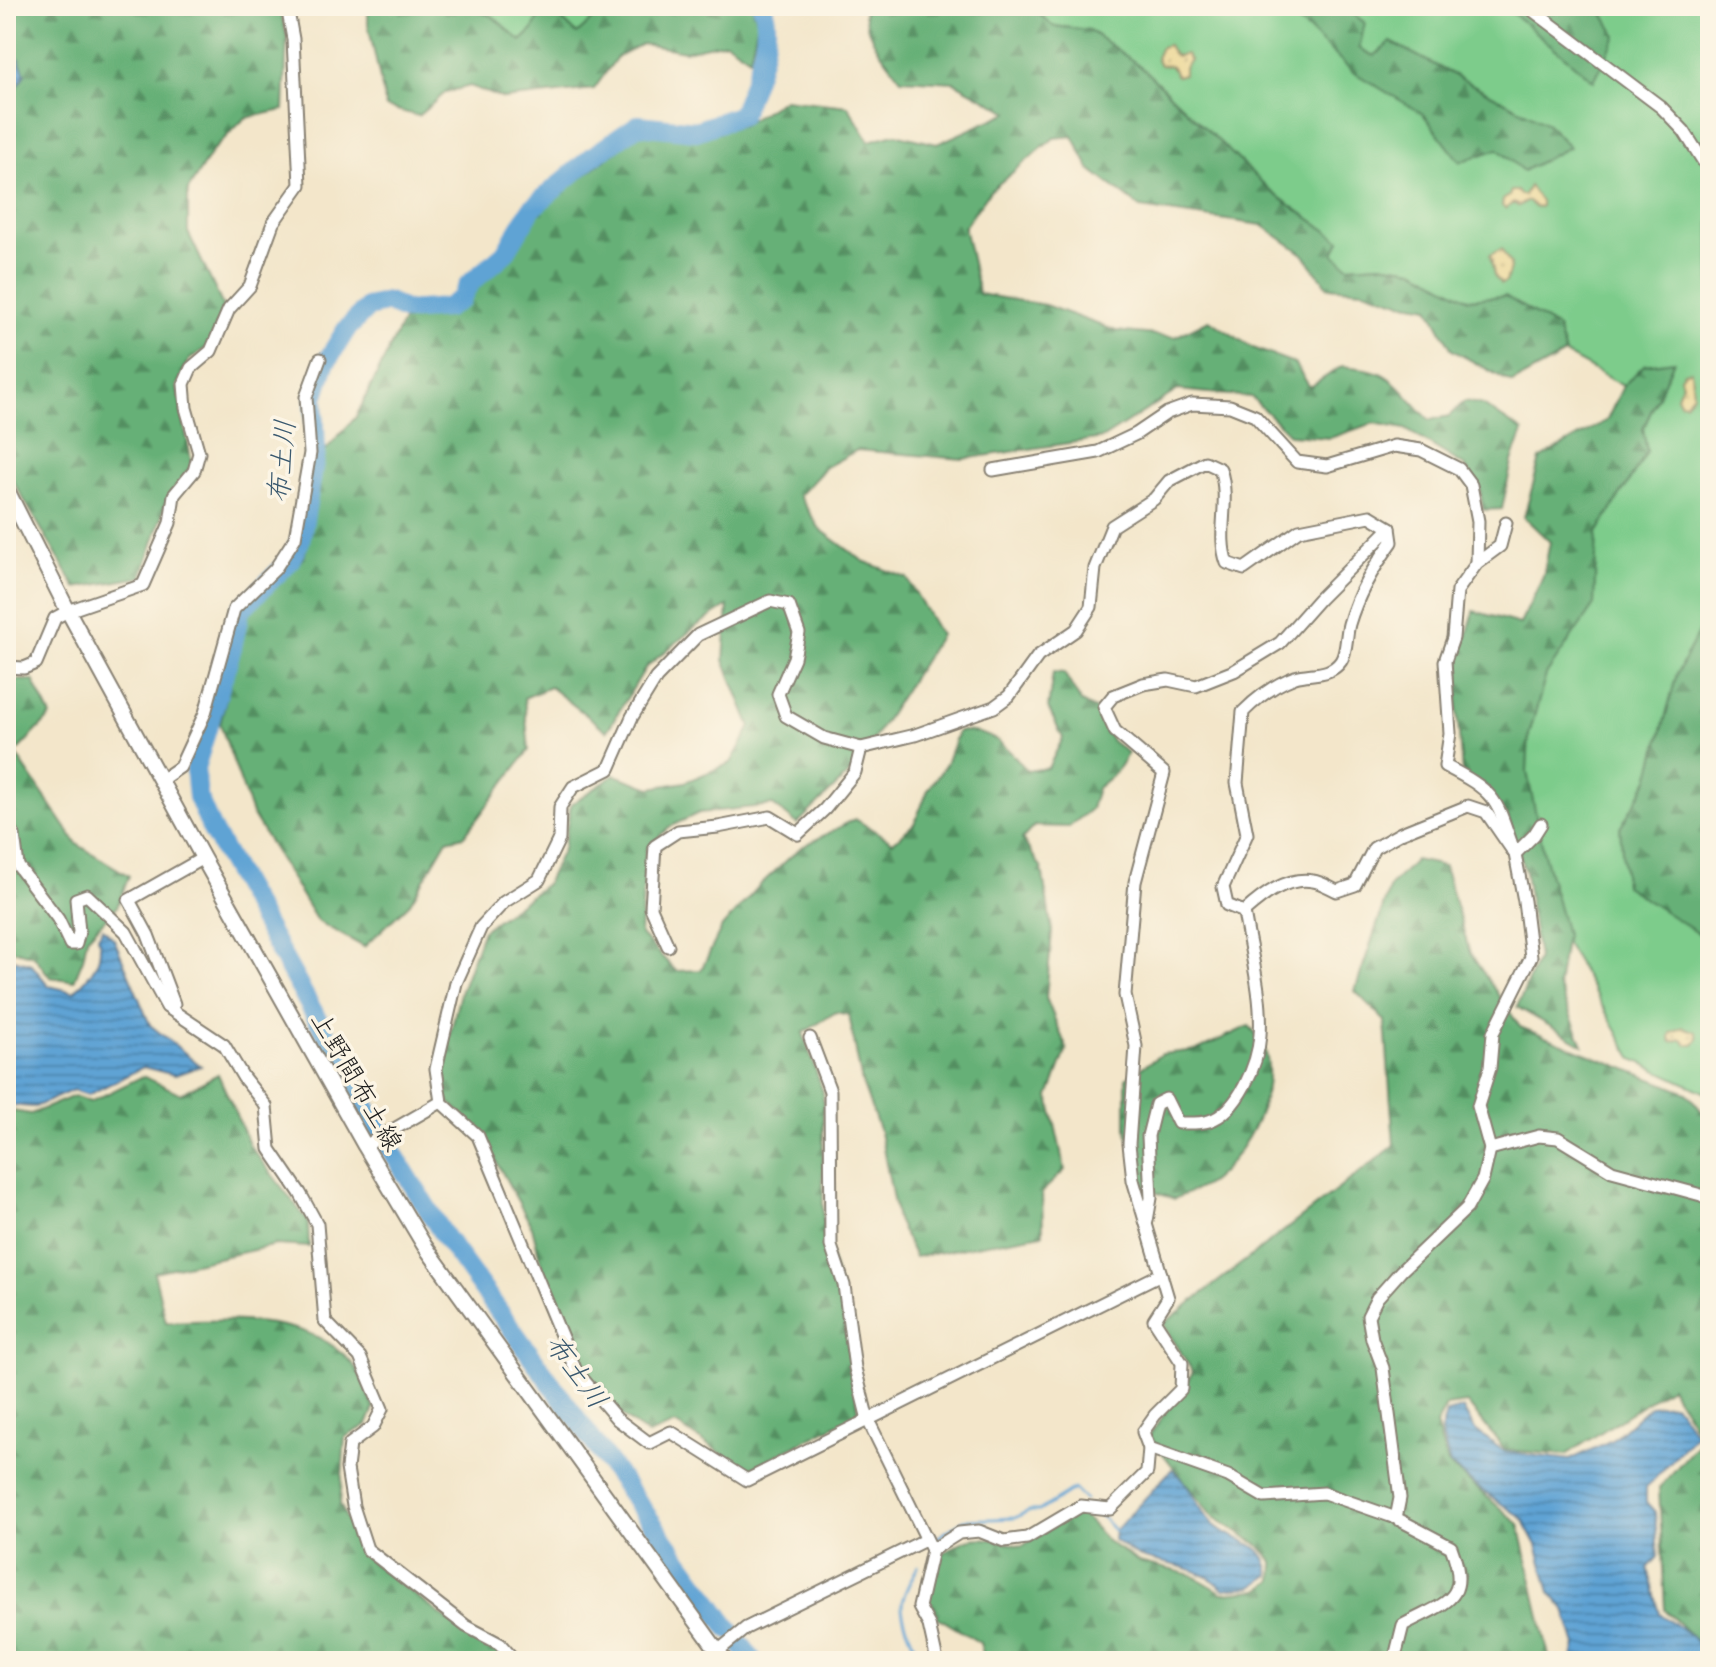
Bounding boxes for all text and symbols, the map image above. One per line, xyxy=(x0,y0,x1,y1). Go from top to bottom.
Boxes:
water label: 布土川 xyxy=(259,418,303,504)
street label: 上野間布土線 xyxy=(304,1005,411,1157)
water label: 布土川 xyxy=(538,1326,616,1416)

